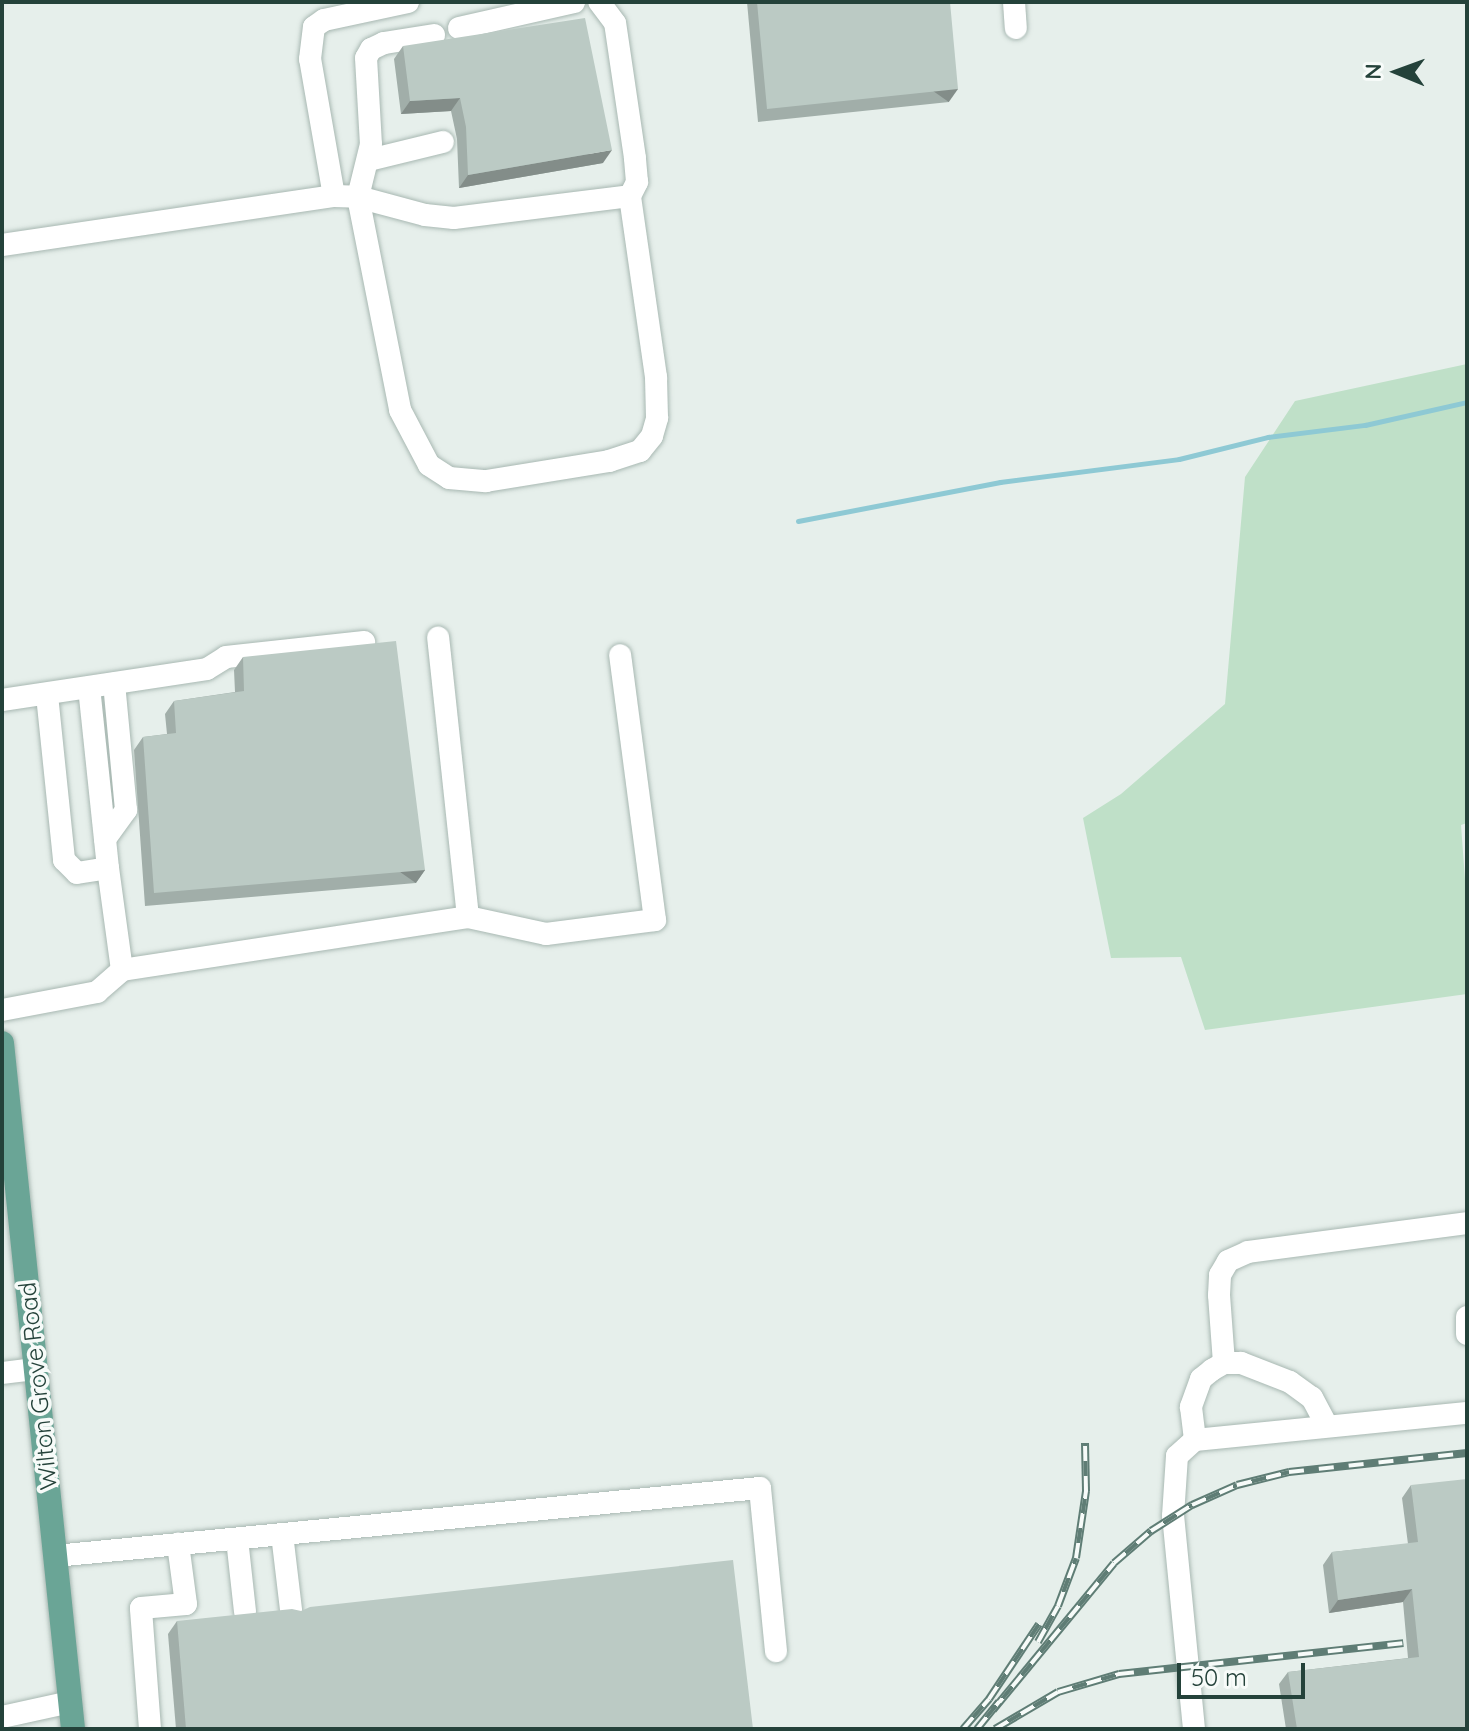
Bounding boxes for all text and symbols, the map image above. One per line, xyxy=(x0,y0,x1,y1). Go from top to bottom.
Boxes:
north arrow xyxy=(1357,32,1437,112)
text: N xyxy=(1359,63,1387,80)
street label: Wilton Grove Road xyxy=(13,1281,63,1491)
scale bar xyxy=(1181,1647,1309,1697)
text: 50 m xyxy=(1191,1662,1247,1692)

